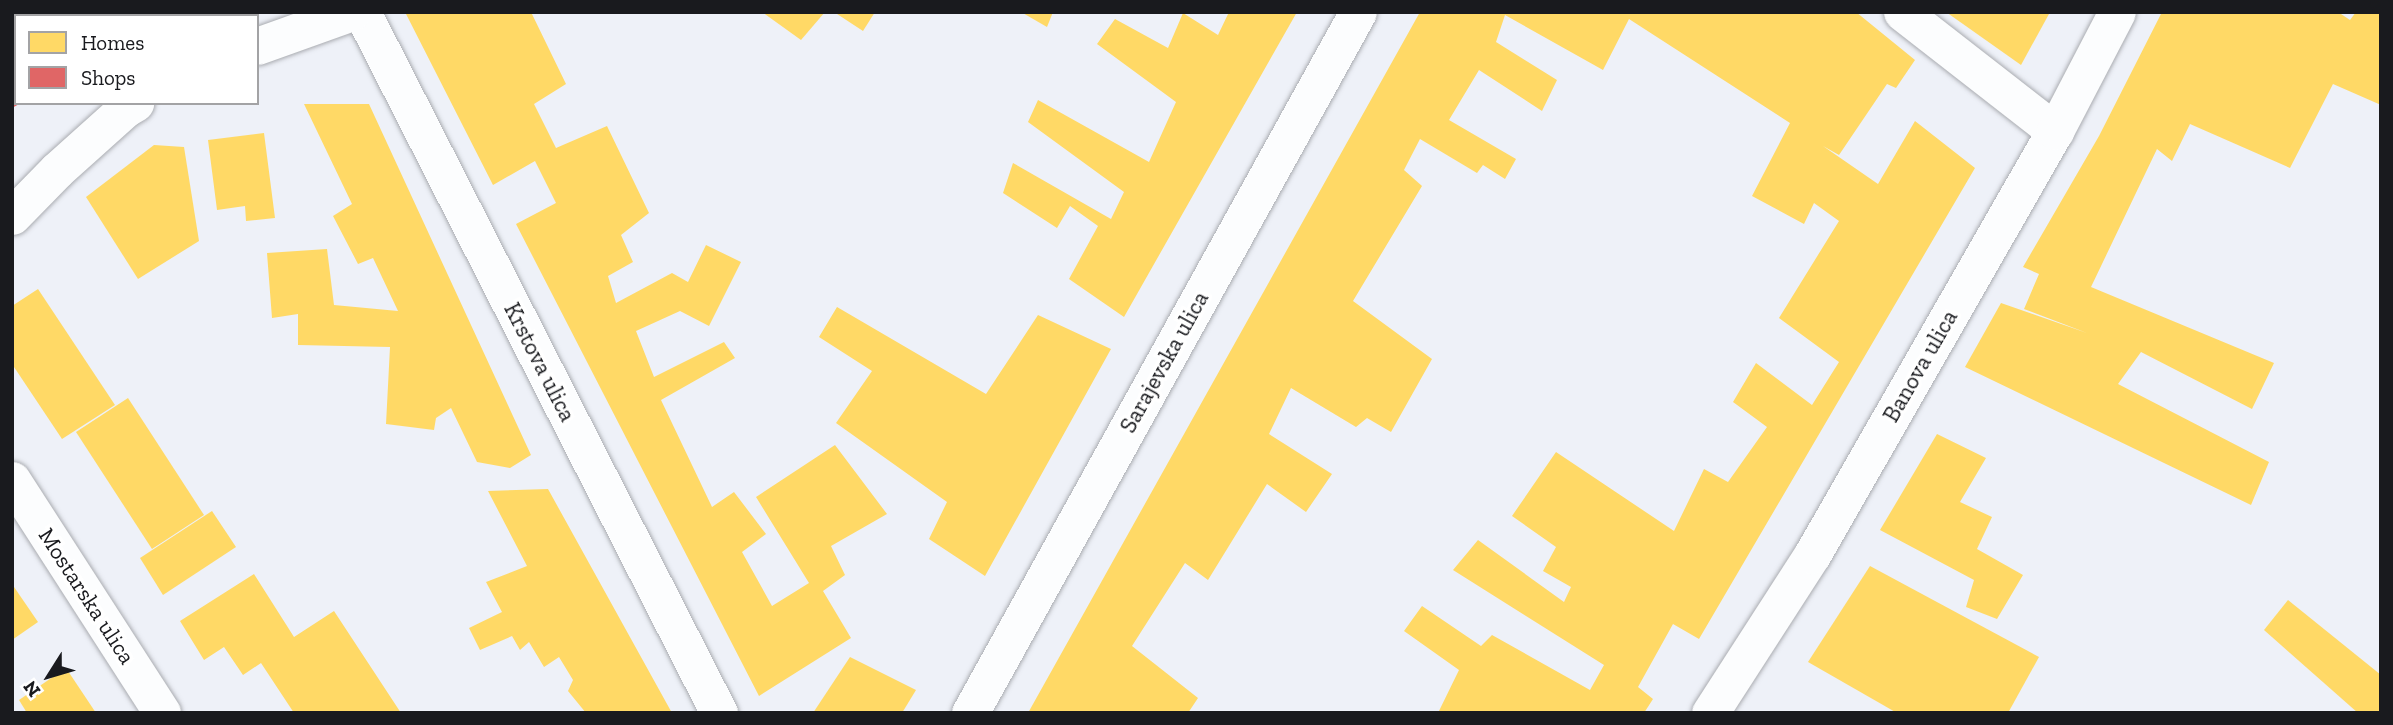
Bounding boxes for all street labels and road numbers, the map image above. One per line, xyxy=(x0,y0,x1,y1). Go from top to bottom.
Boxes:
street label: Sarajevska ulica xyxy=(1114,287,1214,437)
street label: Krstova ulica xyxy=(498,298,582,426)
street label: Banova ulica xyxy=(1877,305,1963,427)
street label: Mostarska ulica xyxy=(33,523,141,669)

